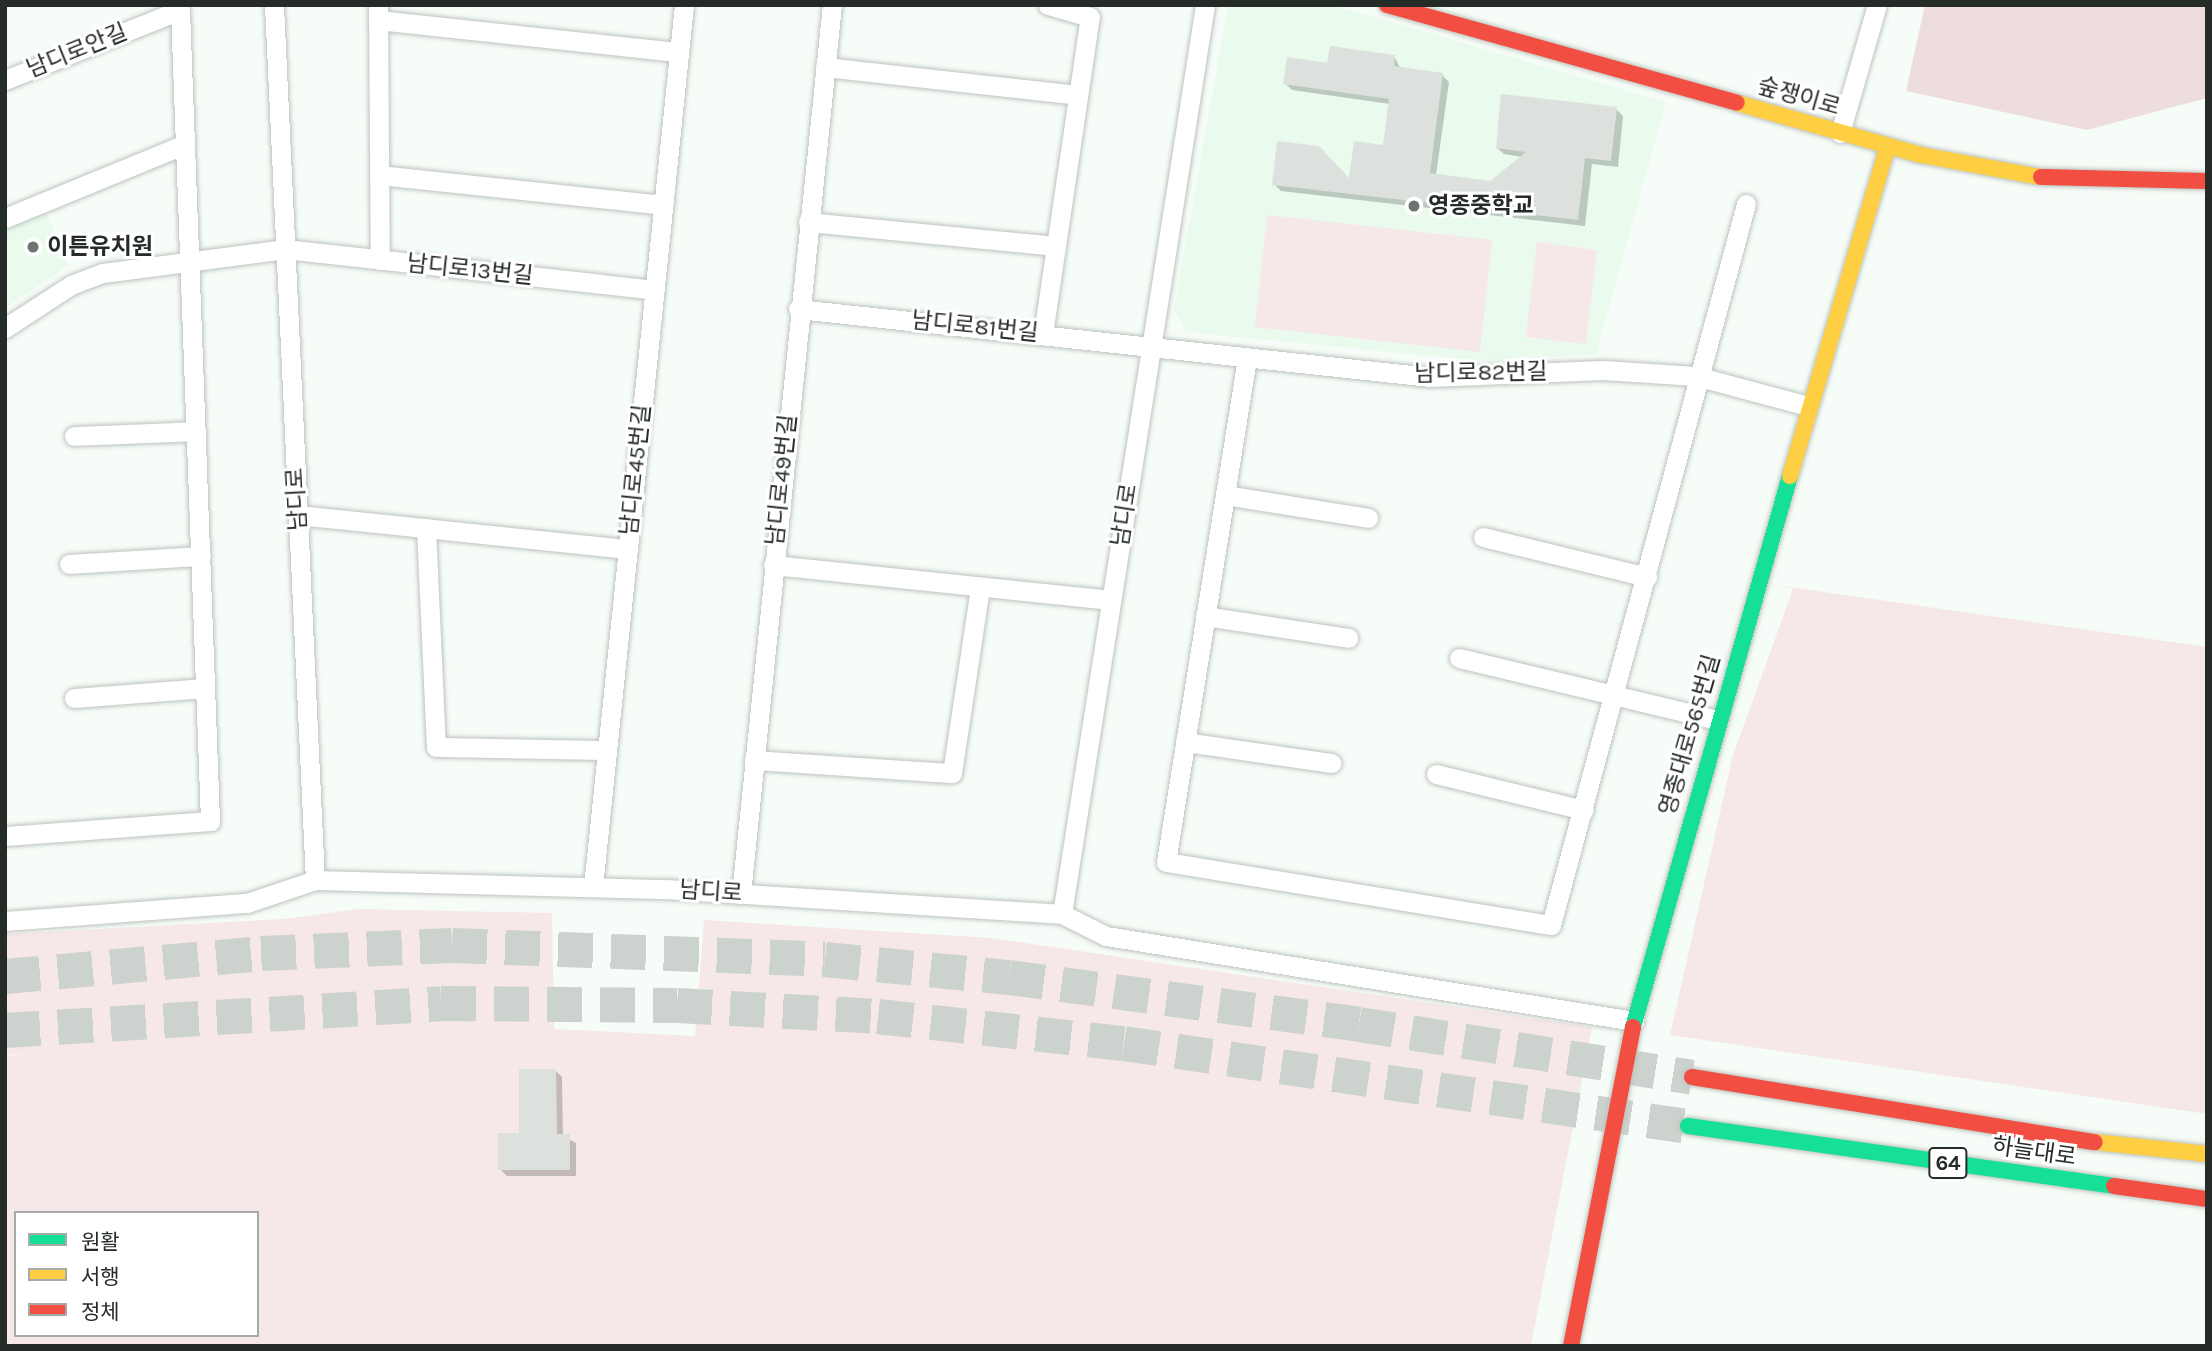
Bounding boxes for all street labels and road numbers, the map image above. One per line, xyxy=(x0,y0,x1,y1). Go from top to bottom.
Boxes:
street label: 남디로안길 xyxy=(23,18,131,84)
street label: 숲쟁이로 xyxy=(1755,72,1843,122)
street label: 남디로13번길 xyxy=(405,250,535,290)
street label: 남디로81번길 xyxy=(910,307,1040,347)
street label: 남디로82번길 xyxy=(1414,358,1548,388)
street label: 남디로45번길 xyxy=(615,403,657,537)
street label: 남디로49번길 xyxy=(761,413,803,547)
street label: 남디로 xyxy=(282,467,312,531)
street label: 남디로 xyxy=(1106,481,1144,549)
street label: 영종대로565번길 xyxy=(1654,651,1726,819)
street label: 남디로 xyxy=(678,876,744,908)
street label: 하늘대로 xyxy=(1990,1132,2078,1172)
road number: 64 xyxy=(1927,1146,1969,1180)

